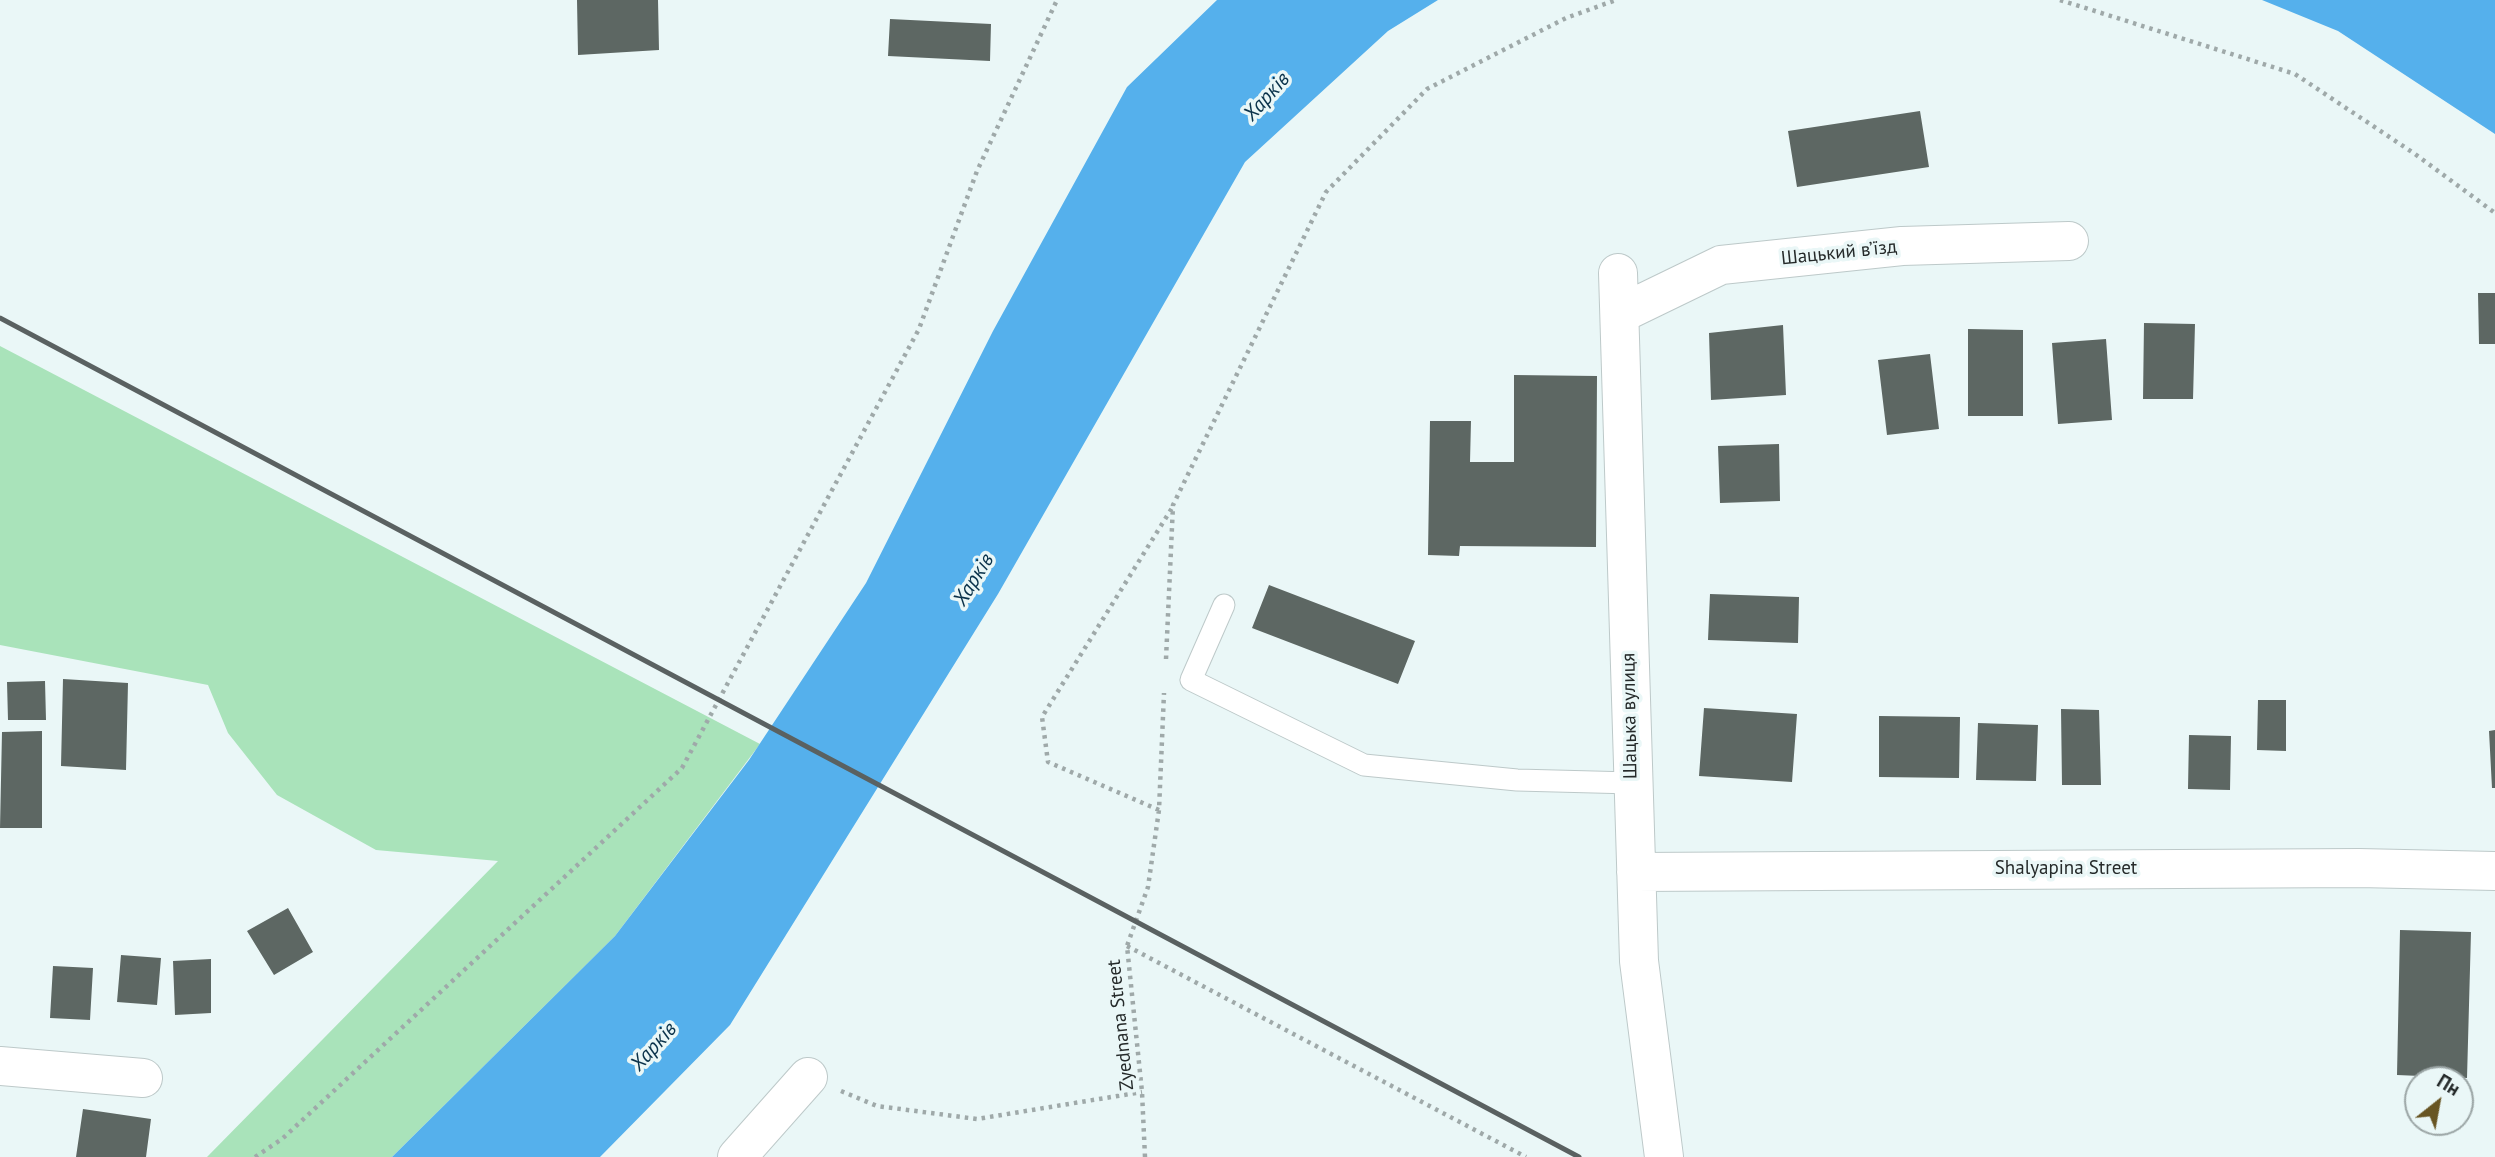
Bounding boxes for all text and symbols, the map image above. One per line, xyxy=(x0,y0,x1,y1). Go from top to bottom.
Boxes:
water label: Харків xyxy=(1238,67,1296,127)
street label: Шацький в’їзд xyxy=(1780,236,1898,270)
water label: Харків xyxy=(948,549,1000,611)
street label: Шацька вулиця xyxy=(1617,653,1643,779)
street label: Shalyapina Street xyxy=(1995,858,2137,880)
street label: Zyednana Street xyxy=(1103,958,1139,1092)
water label: Харків xyxy=(625,1017,683,1077)
north arrow xyxy=(2404,1066,2474,1136)
text: Пн xyxy=(2433,1069,2465,1101)

